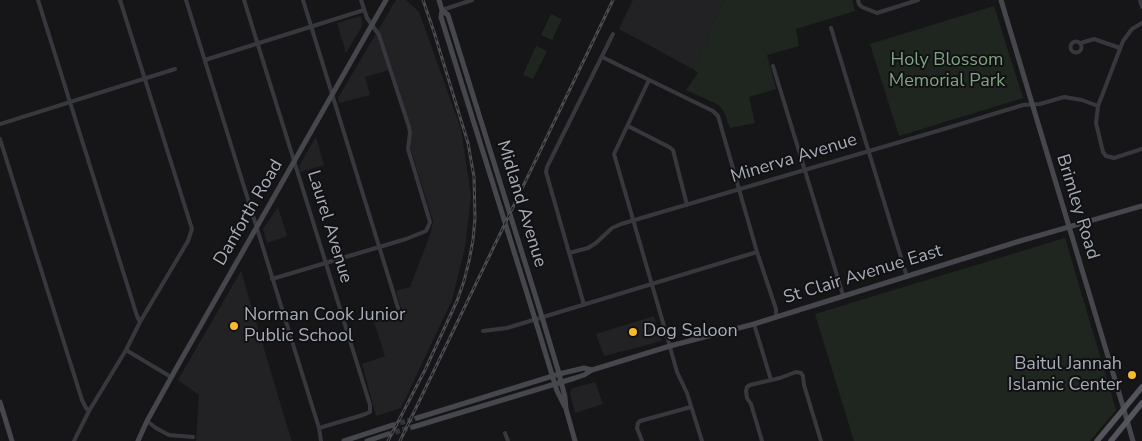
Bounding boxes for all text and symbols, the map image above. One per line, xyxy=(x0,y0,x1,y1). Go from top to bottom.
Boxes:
park label: Holy Blossom Memorial Park xyxy=(889,50,1005,92)
street label: Minerva Avenue xyxy=(728,130,860,188)
street label: Midland Avenue xyxy=(491,138,551,270)
street label: Brimley Road xyxy=(1051,152,1103,262)
street label: Danforth Road xyxy=(210,156,288,270)
street label: Laurel Avenue xyxy=(302,168,356,286)
street label: St Clair Avenue East xyxy=(781,241,945,309)
place label: Norman Cook Junior Public School xyxy=(244,305,405,348)
marker: Norman Cook Junior Public School xyxy=(228,320,240,332)
place label: Dog Saloon xyxy=(643,321,738,343)
marker: Dog Saloon xyxy=(627,326,639,338)
place label: Baitul Jannah Islamic Center xyxy=(1008,354,1122,396)
marker: Baitul Jannah Islamic Center xyxy=(1126,369,1138,381)

